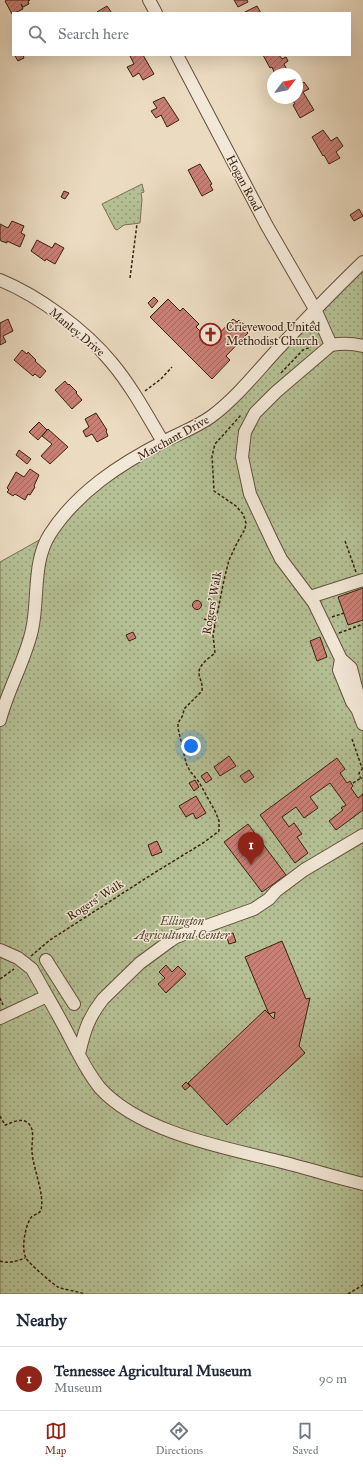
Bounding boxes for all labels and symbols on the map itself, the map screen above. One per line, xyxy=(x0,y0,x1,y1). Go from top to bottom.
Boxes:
north arrow xyxy=(267,68,303,104)
street label: Hogan Road xyxy=(222,152,265,214)
street label: Manley Drive xyxy=(46,305,108,359)
place label: Crievewood United Methodist Church xyxy=(226,320,320,348)
church icon: Crievewood United Methodist Church xyxy=(198,321,224,347)
street label: Marchant Drive xyxy=(135,413,211,463)
street label: Rogers’ Walk xyxy=(200,570,226,636)
your location xyxy=(181,736,201,756)
pin: 1 xyxy=(238,832,264,865)
street label: Rogers’ Walk xyxy=(64,876,127,924)
park label: Ellington Agricultural Center xyxy=(132,914,230,942)

